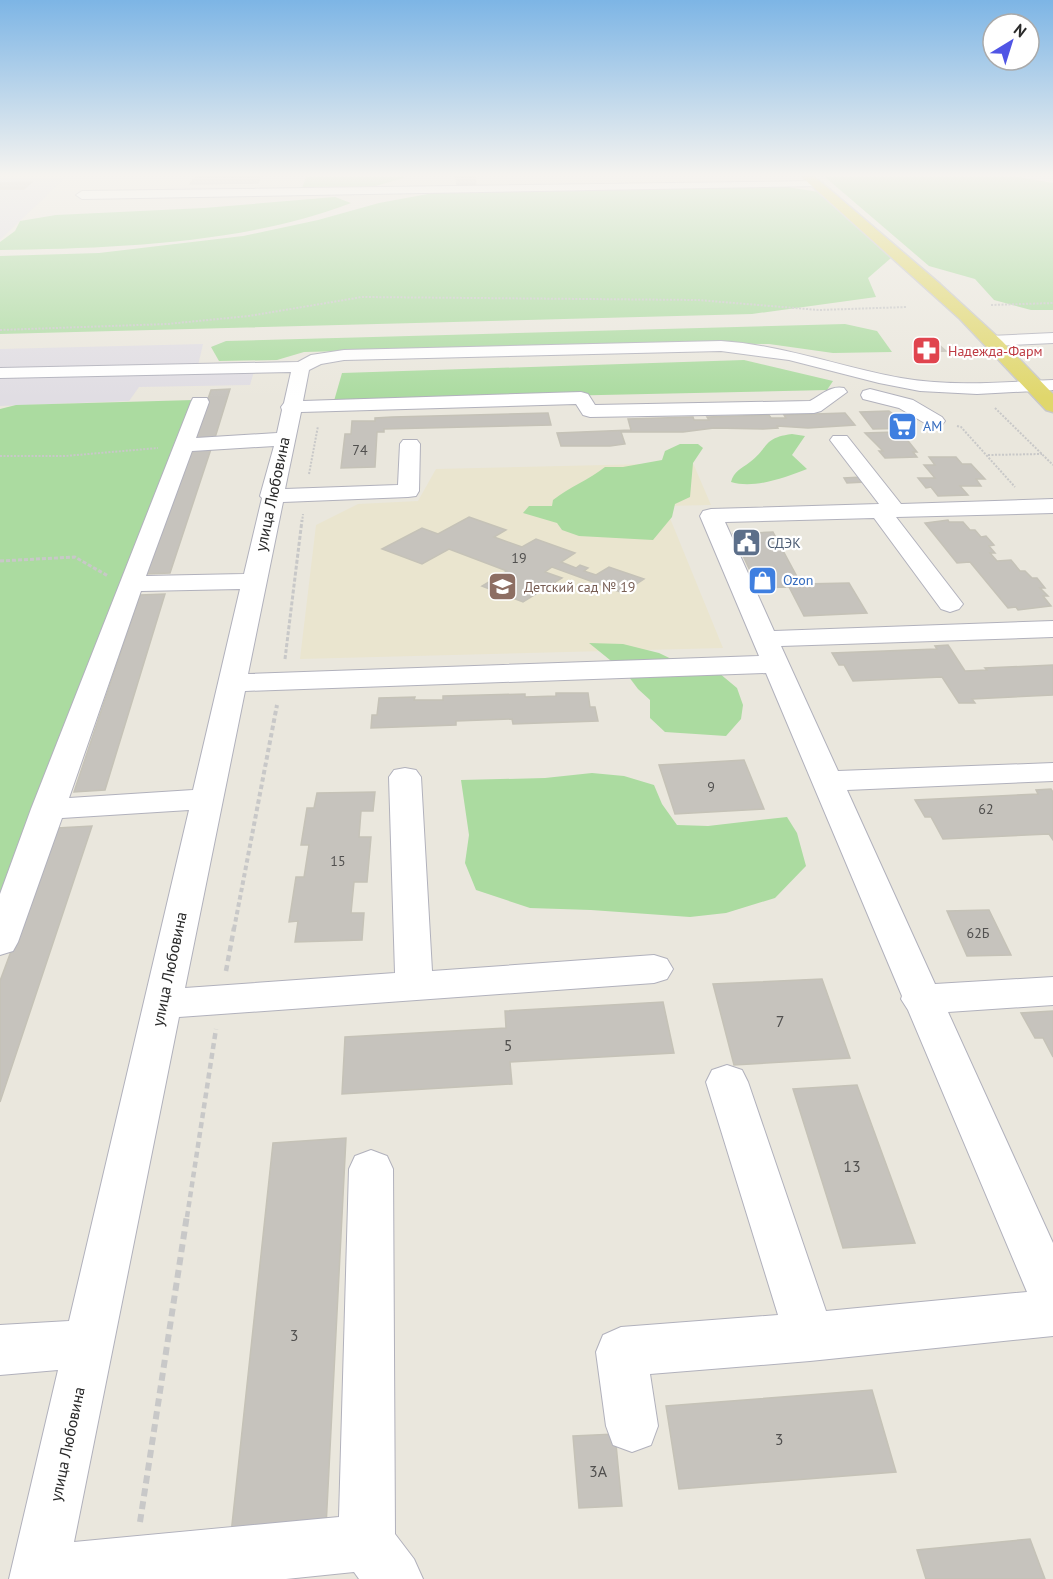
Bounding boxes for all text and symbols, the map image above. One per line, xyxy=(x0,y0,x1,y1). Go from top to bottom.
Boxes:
north arrow xyxy=(981,12,1041,72)
text: N xyxy=(1010,19,1031,41)
pharmacy icon: Надежда-Фарм xyxy=(911,335,943,367)
place label: Надежда-Фарм xyxy=(948,342,1043,360)
supermarket icon: АМ xyxy=(886,410,918,442)
place label: АМ xyxy=(923,417,942,435)
street label: улица Любовина xyxy=(250,435,294,553)
house number: 74 xyxy=(352,441,368,459)
public building icon: СДЭК xyxy=(730,527,762,559)
place label: СДЭК xyxy=(767,534,801,552)
house number: 19 xyxy=(511,549,527,567)
shop icon: Ozon xyxy=(746,564,778,596)
school or university icon: Детский сад № 19 xyxy=(487,571,519,603)
place label: Ozon xyxy=(783,571,813,589)
place label: Детский сад № 19 xyxy=(524,578,635,596)
house number: 9 xyxy=(707,778,715,796)
house number: 62 xyxy=(978,800,994,818)
house number: 15 xyxy=(330,852,346,870)
street label: улица Любовина xyxy=(147,910,191,1028)
house number: 62Б xyxy=(967,924,990,942)
house number: 7 xyxy=(776,1011,784,1031)
house number: 5 xyxy=(504,1035,512,1055)
house number: 13 xyxy=(843,1156,861,1176)
house number: 3 xyxy=(290,1325,298,1345)
street label: улица Любовина xyxy=(45,1385,89,1503)
house number: 3 xyxy=(775,1429,783,1449)
house number: 3А xyxy=(589,1461,608,1481)

